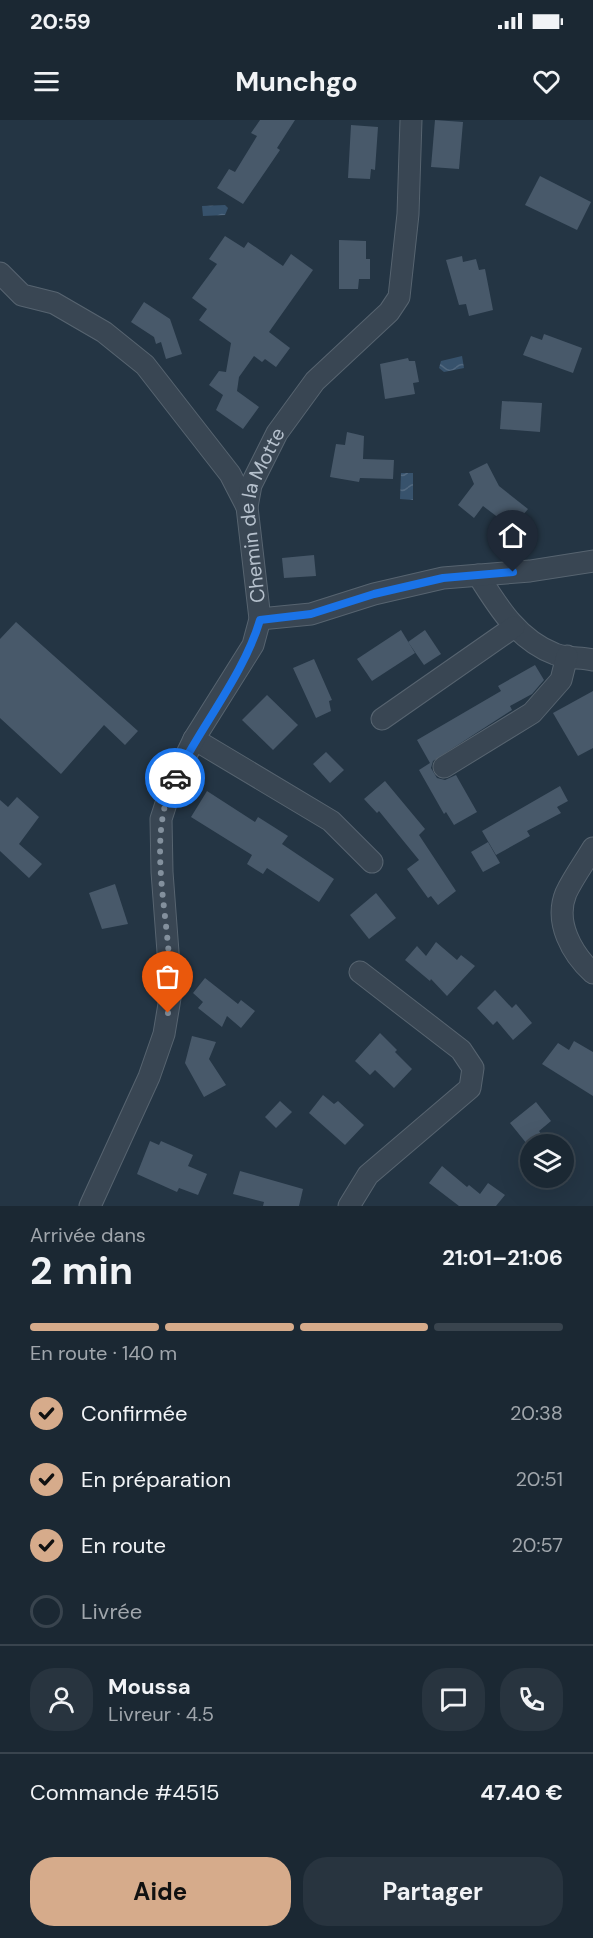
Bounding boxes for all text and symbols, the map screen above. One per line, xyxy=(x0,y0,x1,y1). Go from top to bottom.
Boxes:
text: 20:59 xyxy=(30,7,91,36)
text: Munchgo xyxy=(235,64,358,99)
icon: menu xyxy=(30,65,63,98)
icon: heart xyxy=(530,65,563,98)
street label: Chemin de la Motte xyxy=(234,423,291,604)
pin xyxy=(487,510,538,572)
icon: home xyxy=(496,519,529,552)
courier xyxy=(145,748,205,808)
icon: car xyxy=(159,762,192,795)
pin xyxy=(142,951,193,1013)
icon: bag xyxy=(151,960,184,993)
map controls xyxy=(520,1134,574,1188)
button: layers xyxy=(520,1134,574,1188)
text: Arrivée dans xyxy=(30,1222,146,1248)
text: 21:01–21:06 xyxy=(442,1243,563,1272)
text: 2 min xyxy=(30,1245,133,1296)
text: En route · 140 m xyxy=(30,1340,177,1366)
icon: check xyxy=(30,1397,63,1430)
text: Confirmée xyxy=(81,1399,188,1428)
text: 20:38 xyxy=(510,1400,563,1426)
icon: check xyxy=(30,1463,63,1496)
text: En préparation xyxy=(81,1465,231,1494)
text: 20:51 xyxy=(516,1466,563,1492)
icon: check xyxy=(30,1529,63,1562)
text: En route xyxy=(81,1531,166,1560)
text: 20:57 xyxy=(511,1532,563,1558)
text: Livrée xyxy=(81,1597,142,1626)
button: person xyxy=(30,1668,93,1731)
button: chat xyxy=(422,1668,485,1731)
button: phone xyxy=(500,1668,563,1731)
text: Moussa xyxy=(108,1672,191,1701)
text: Livreur · 4.5 xyxy=(108,1701,214,1727)
text: Commande #4515 xyxy=(30,1778,220,1807)
text: 47.40 € xyxy=(480,1778,563,1807)
button: Aide xyxy=(30,1857,291,1926)
button: Partager xyxy=(303,1857,563,1926)

